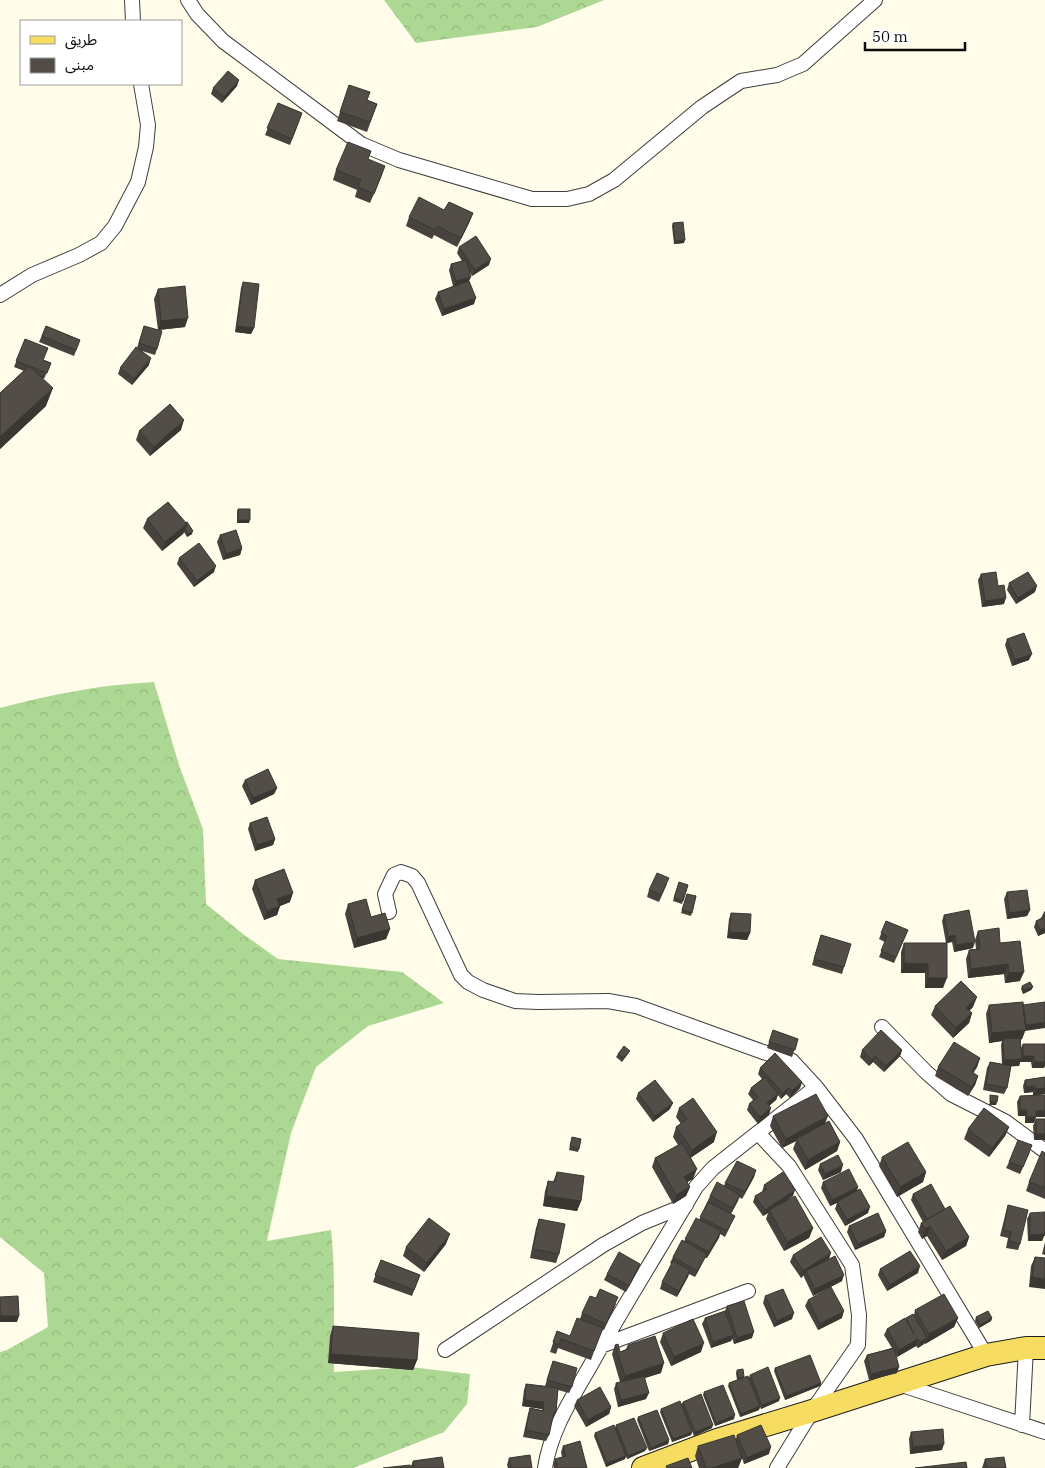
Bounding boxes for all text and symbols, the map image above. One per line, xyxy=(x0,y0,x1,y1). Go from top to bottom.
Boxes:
legend xyxy=(20,20,182,85)
scale bar xyxy=(865,20,965,52)
text: 50 m xyxy=(872,27,908,46)
text: طريق xyxy=(65,30,97,50)
text: مبنى xyxy=(65,55,94,74)

